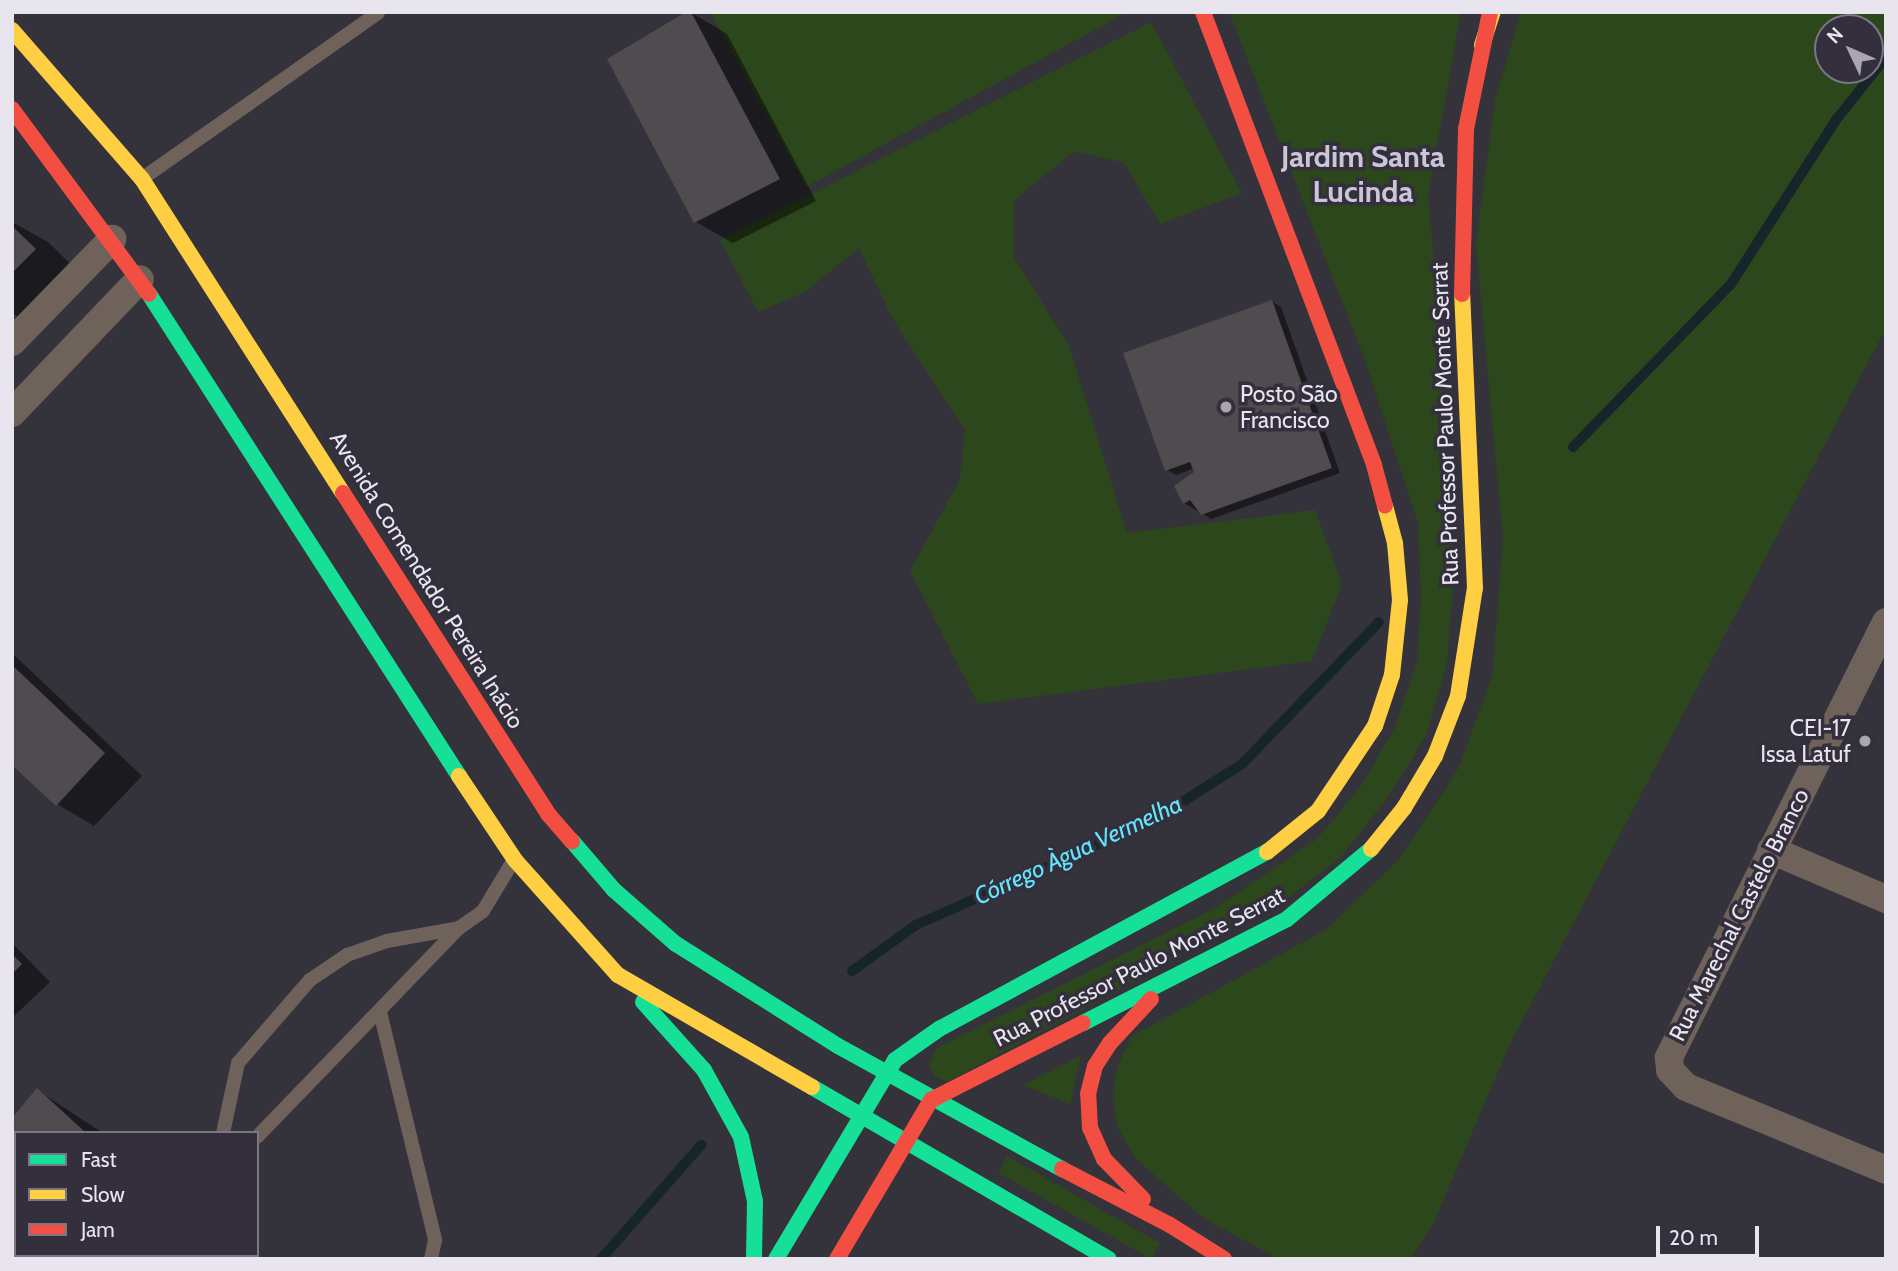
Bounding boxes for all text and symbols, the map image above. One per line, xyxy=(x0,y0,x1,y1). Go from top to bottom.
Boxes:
north arrow xyxy=(1814,14,1884,84)
text: N xyxy=(1822,23,1848,48)
district label: Jardim Santa Lucinda xyxy=(1281,139,1445,210)
street label: Rua Professor Paulo Monte Serrat xyxy=(1426,262,1464,586)
place label: Posto São Francisco xyxy=(1240,380,1338,434)
marker: Posto São Francisco xyxy=(1218,399,1234,415)
street label: Avenida Comendador Pereira Inácio xyxy=(324,426,530,734)
place label: CEI-17 Issa Latuf xyxy=(1760,714,1851,768)
marker: CEI-17 Issa Latuf xyxy=(1857,733,1873,749)
street label: Rua Marechal Castelo Branco xyxy=(1663,784,1815,1046)
water label: Córrego Àgua Vermelha xyxy=(969,789,1187,911)
street label: Rua Professor Paulo Monte Serrat xyxy=(989,881,1289,1053)
legend xyxy=(14,1131,259,1257)
text: Fast xyxy=(81,1147,117,1172)
text: Slow xyxy=(81,1182,125,1207)
scale bar xyxy=(1660,1212,1763,1256)
text: Jam xyxy=(81,1217,115,1242)
text: 20 m xyxy=(1669,1225,1718,1250)

